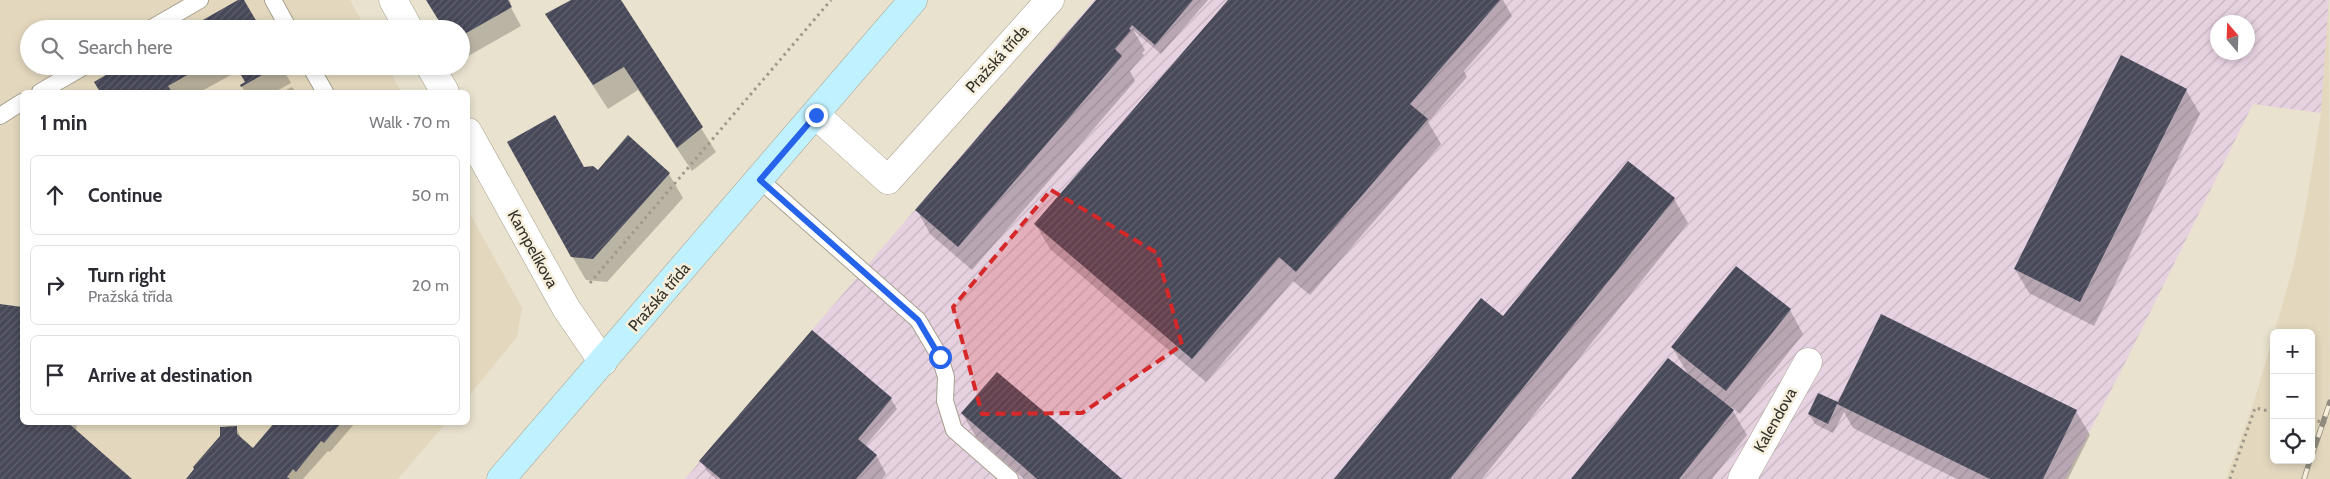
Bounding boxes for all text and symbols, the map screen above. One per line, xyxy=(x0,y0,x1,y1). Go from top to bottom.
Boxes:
north arrow xyxy=(2210,15,2255,60)
search box xyxy=(20,20,470,75)
street label: Pražská třída xyxy=(962,21,1033,97)
icon: search xyxy=(38,34,66,62)
text: Search here xyxy=(78,36,172,59)
route end xyxy=(805,104,828,127)
text: 1 min xyxy=(40,110,87,135)
text: Walk · 70 m xyxy=(369,113,450,132)
icon: ahead xyxy=(41,181,69,209)
text: Continue xyxy=(88,184,162,207)
text: 50 m xyxy=(412,186,449,205)
street label: Kampelíkova xyxy=(504,207,562,291)
street label: Pražská třída xyxy=(624,259,694,335)
text: Turn right xyxy=(88,264,166,287)
icon: right xyxy=(41,271,69,299)
text: 20 m xyxy=(412,276,449,295)
text: Pražská třída xyxy=(88,287,173,306)
map controls xyxy=(2270,329,2315,464)
button: + xyxy=(2270,329,2315,374)
route start xyxy=(929,346,952,369)
icon: arrive xyxy=(41,361,69,389)
text: Arrive at destination xyxy=(88,364,252,387)
button: − xyxy=(2270,374,2315,419)
street label: Kalendova xyxy=(1750,384,1801,455)
button: locate xyxy=(2270,419,2315,464)

